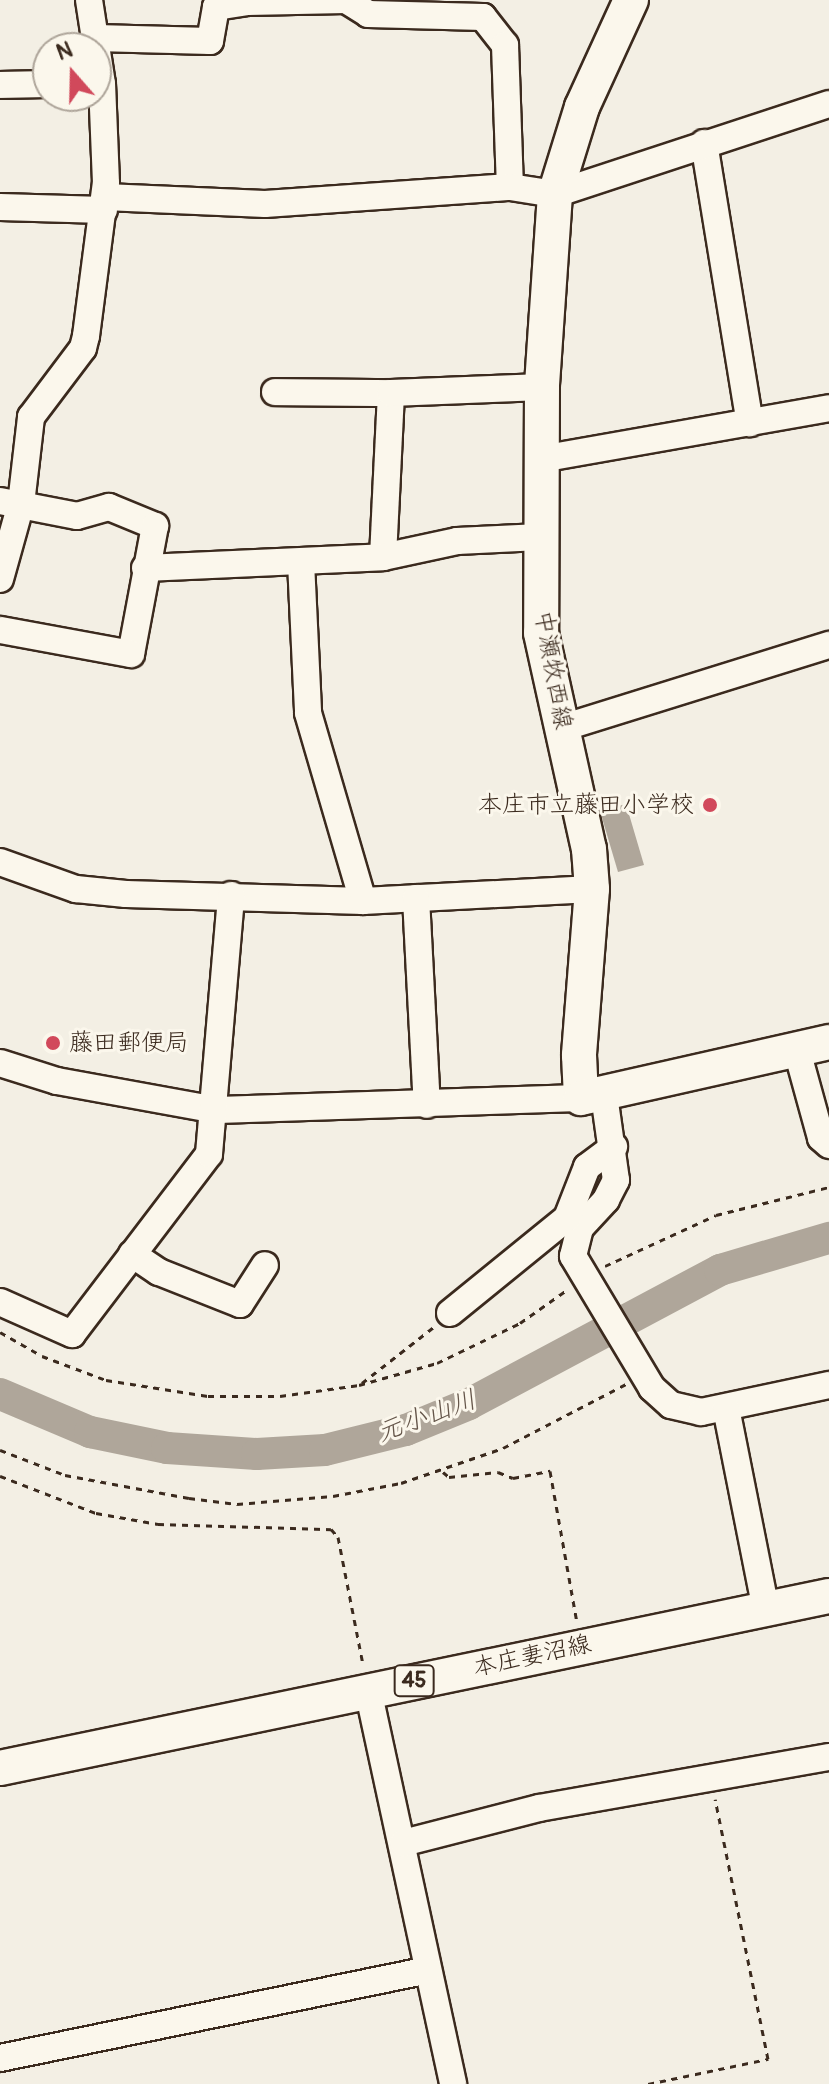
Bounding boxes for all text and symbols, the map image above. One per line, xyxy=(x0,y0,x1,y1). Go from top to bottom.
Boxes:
north arrow xyxy=(32,32,112,112)
text: N xyxy=(53,36,76,67)
street label: 中瀬牧西線 xyxy=(528,608,578,732)
place label: 本庄市立藤田小学校 xyxy=(478,791,694,819)
marker: 本庄市立藤田小学校 xyxy=(701,796,719,814)
place label: 藤田郵便局 xyxy=(69,1029,189,1057)
marker: 藤田郵便局 xyxy=(44,1034,62,1052)
water label: 元小山川 xyxy=(373,1385,481,1449)
street label: 本庄妻沼線 xyxy=(470,1629,594,1683)
road number: 45 xyxy=(392,1663,436,1699)

